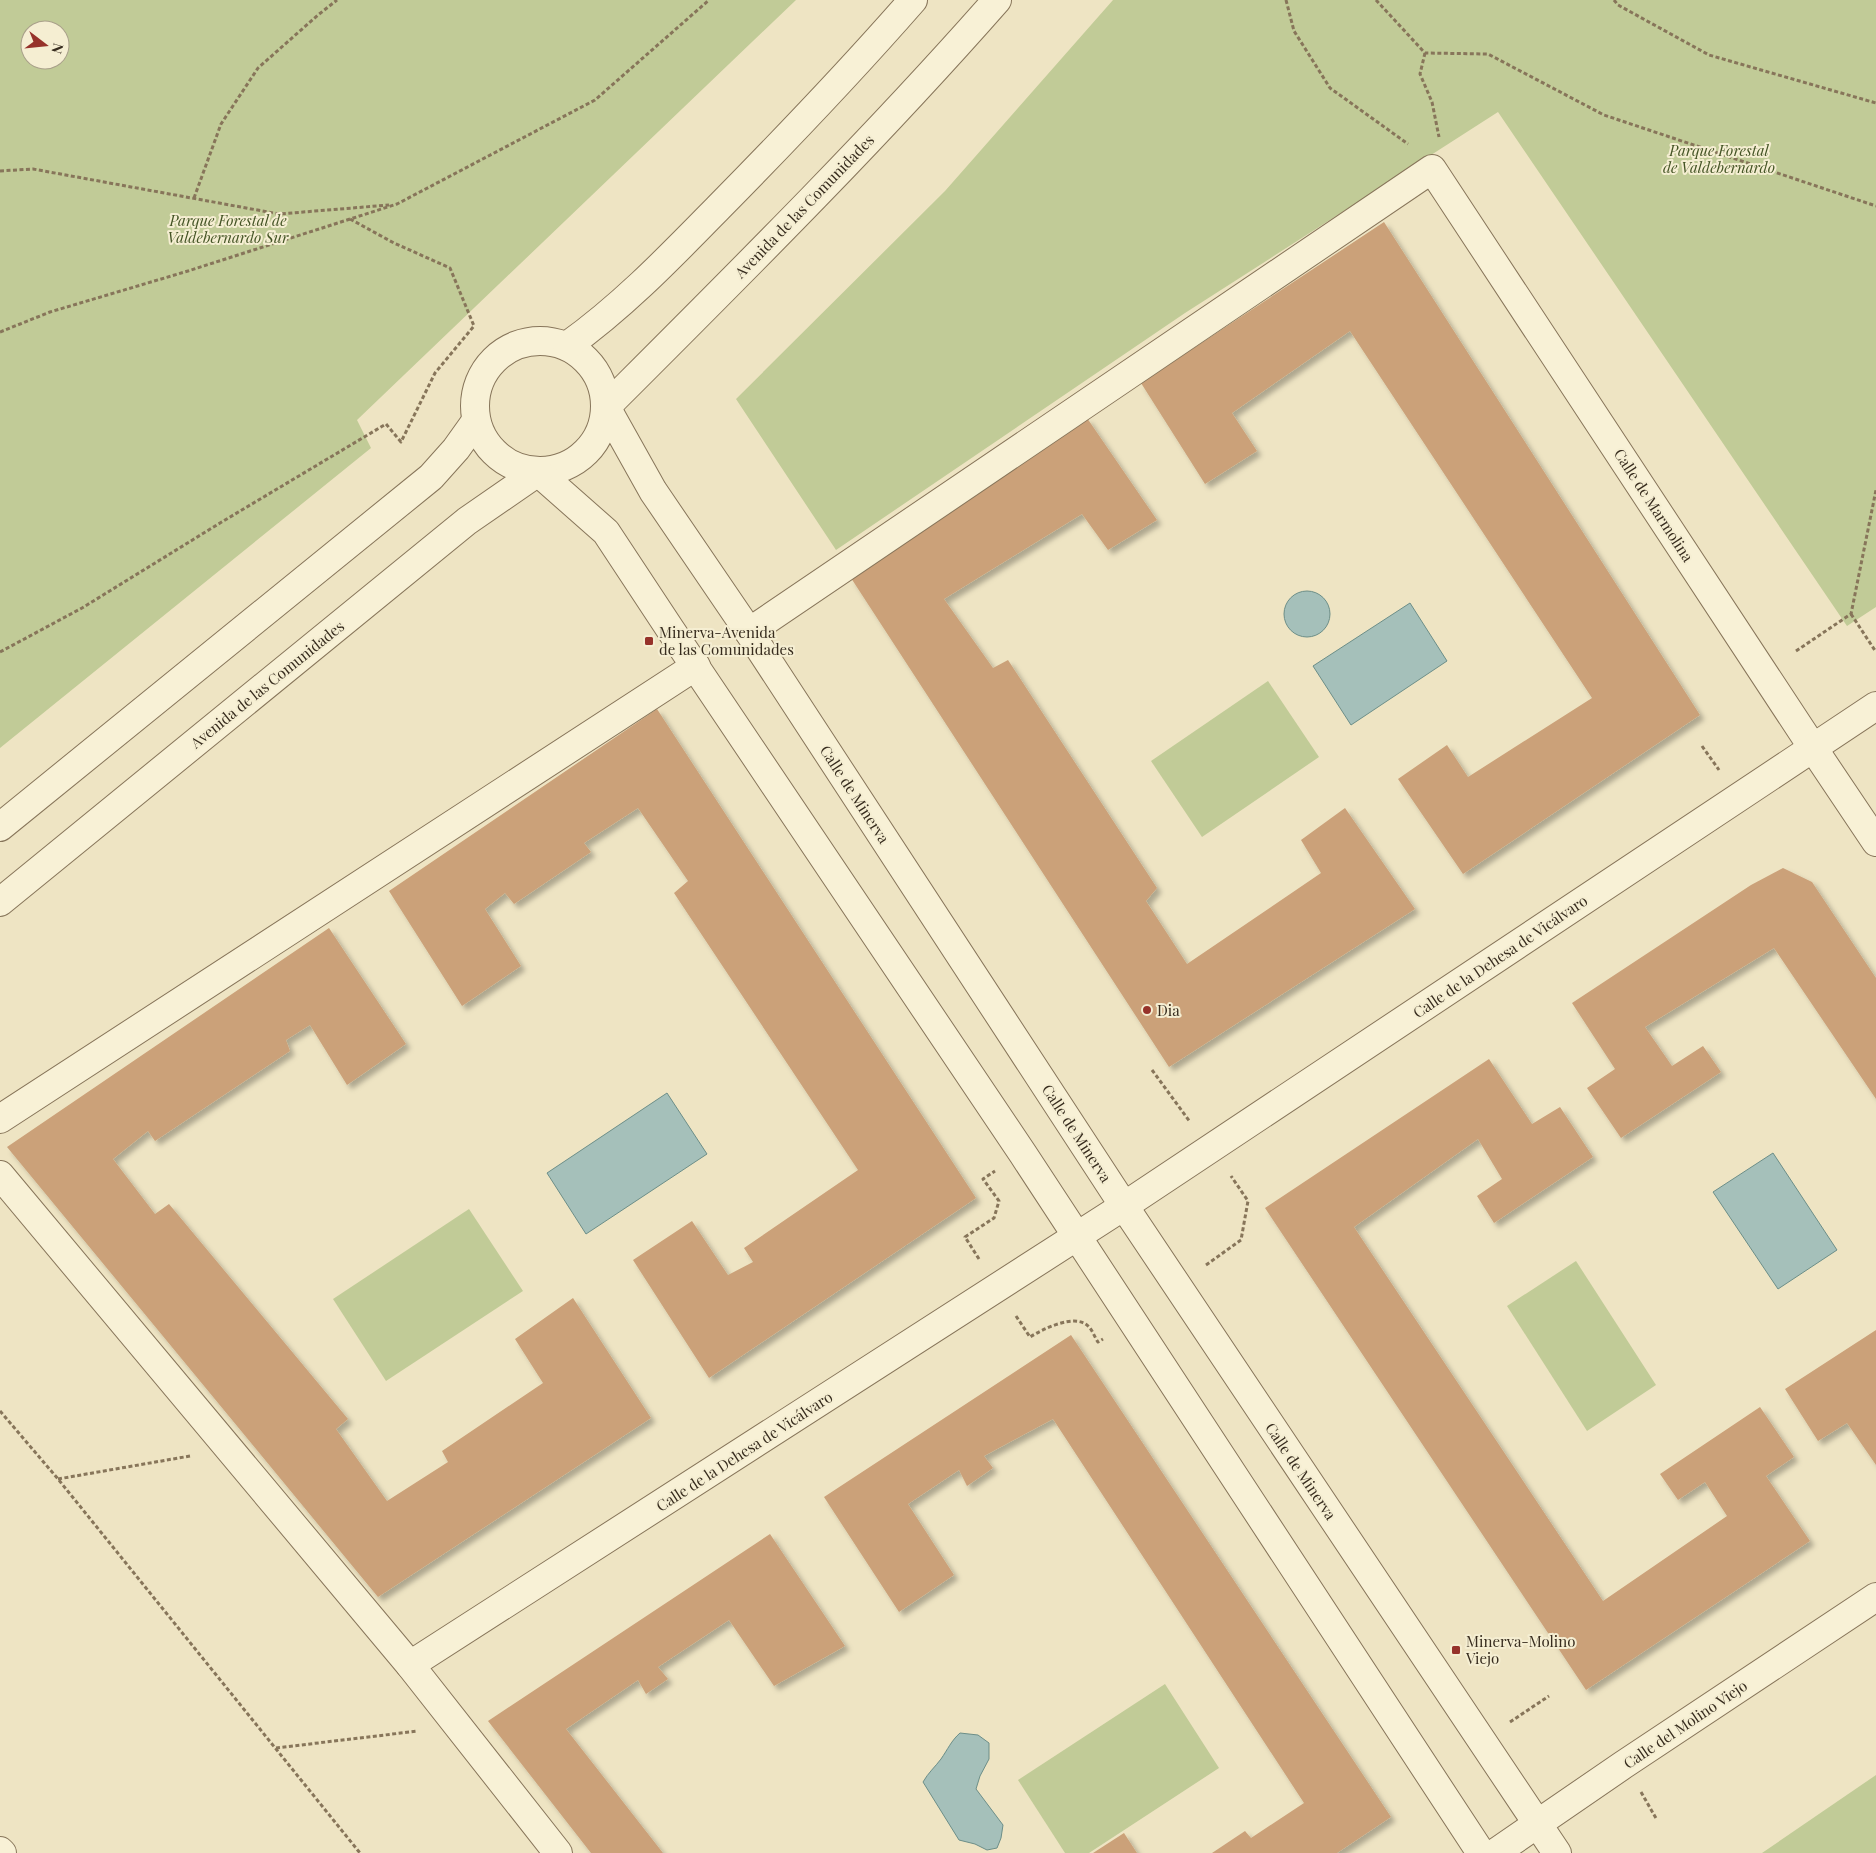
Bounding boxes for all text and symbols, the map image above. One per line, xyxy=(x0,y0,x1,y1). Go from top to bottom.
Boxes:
north arrow xyxy=(20,20,70,70)
text: N xyxy=(47,41,69,56)
street label: Avenida de las Comunidades xyxy=(729,130,878,283)
park label: Parque Forestal de Valdebernardo xyxy=(1663,140,1775,177)
park label: Parque Forestal de Valdebernardo Sur xyxy=(168,210,289,247)
street label: Calle de Marmolina xyxy=(1610,445,1698,566)
street label: Avenida de las Comunidades xyxy=(185,616,348,753)
place label: Minerva-Avenida de las Comunidades xyxy=(659,622,794,659)
marker: Minerva-Avenida de las Comunidades xyxy=(643,635,655,647)
street label: Calle de Minerva xyxy=(816,741,894,847)
street label: Calle de la Dehesa de Vicálvaro xyxy=(1409,890,1591,1022)
place label: Dia xyxy=(1157,1000,1180,1020)
marker: Dia xyxy=(1141,1004,1153,1016)
street label: Calle de Minerva xyxy=(1038,1080,1116,1186)
street label: Calle de la Dehesa de Vicálvaro xyxy=(652,1386,836,1516)
street label: Calle de Minerva xyxy=(1261,1419,1341,1524)
place label: Minerva-Molino Viejo xyxy=(1465,1631,1575,1668)
marker: Minerva-Molino Viejo xyxy=(1450,1644,1462,1656)
street label: Calle del Molino Viejo xyxy=(1619,1675,1751,1773)

